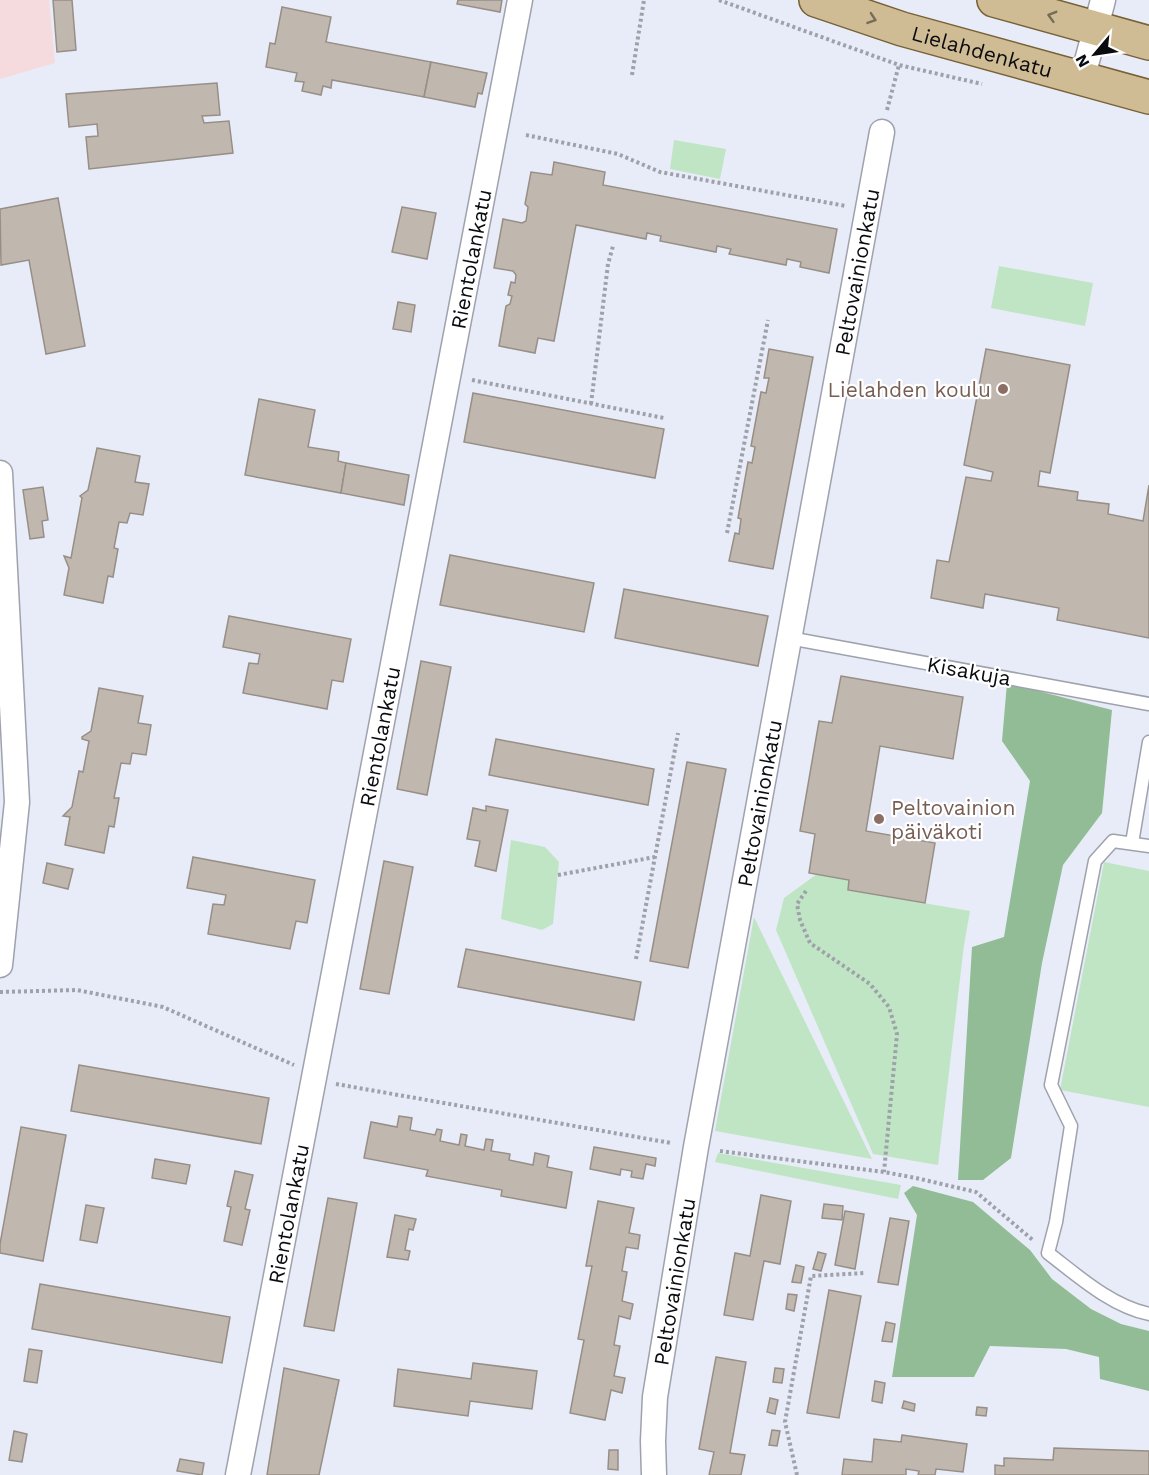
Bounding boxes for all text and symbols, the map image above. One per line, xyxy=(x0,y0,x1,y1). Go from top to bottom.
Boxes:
one-way arrow xyxy=(866,11,877,24)
one-way arrow xyxy=(1047,11,1058,23)
street label: Lielahdenkatu xyxy=(909,20,1055,82)
north arrow xyxy=(1065,24,1125,84)
text: N xyxy=(1071,51,1094,71)
street label: Peltovainionkatu xyxy=(829,186,884,358)
street label: Rientolankatu xyxy=(445,187,496,331)
place label: Lielahden koulu xyxy=(828,377,991,402)
marker: Lielahden koulu xyxy=(996,382,1010,396)
street label: Kisakuja xyxy=(925,651,1013,691)
street label: Rientolankatu xyxy=(354,664,405,809)
street label: Peltovainionkatu xyxy=(731,718,787,889)
place label: Peltovainion päiväkoti xyxy=(891,795,1015,844)
marker: Peltovainion päiväkoti xyxy=(872,812,886,826)
street label: Rientolankatu xyxy=(262,1142,314,1286)
street label: Peltovainionkatu xyxy=(648,1196,700,1367)

